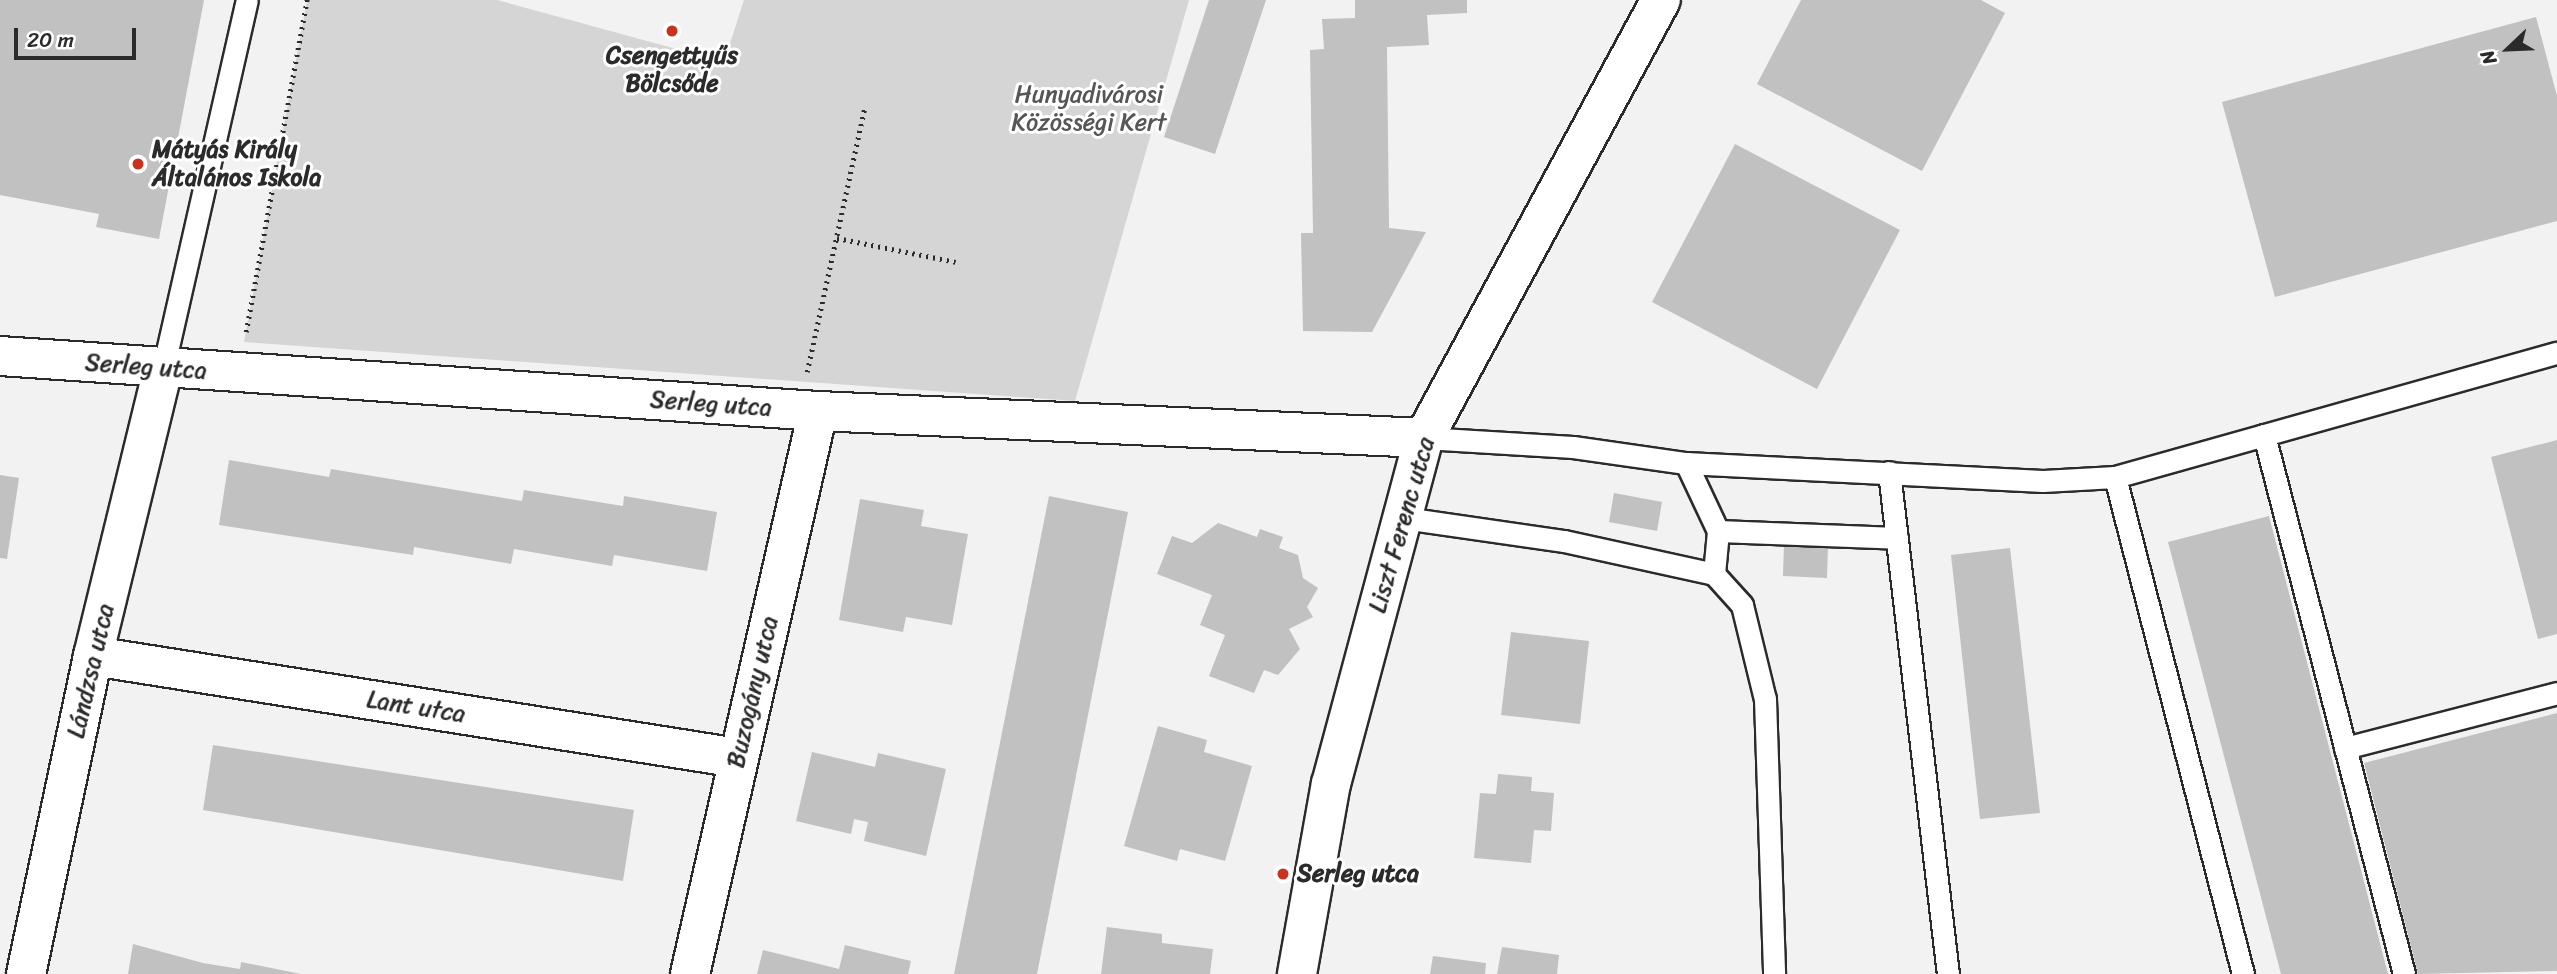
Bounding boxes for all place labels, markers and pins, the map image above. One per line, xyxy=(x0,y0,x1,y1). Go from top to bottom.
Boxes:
marker: Csengettyűs Bölcsőde xyxy=(664,23,680,39)
place label: Csengettyűs Bölcsőde xyxy=(606,42,738,98)
place label: Mátyás Király Általános Iskola xyxy=(152,136,323,192)
marker: Mátyás Király Általános Iskola xyxy=(130,156,146,172)
place label: Serleg utca xyxy=(1297,860,1419,888)
marker: Serleg utca xyxy=(1275,866,1291,882)

